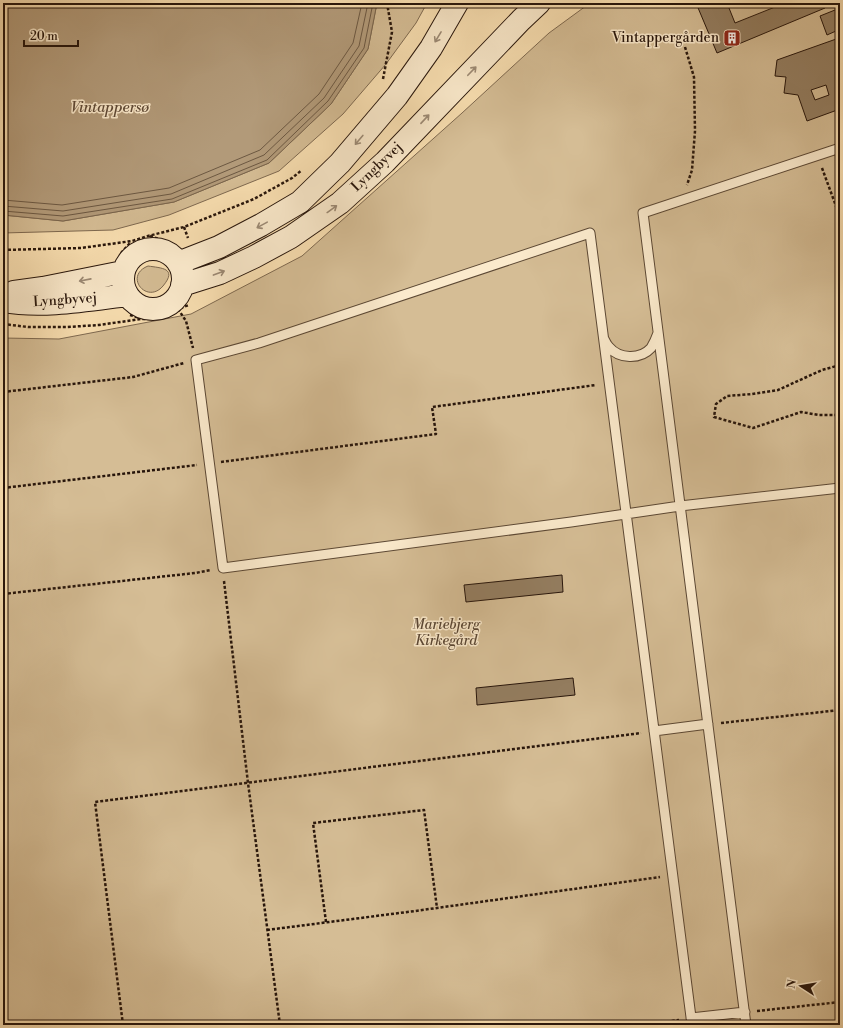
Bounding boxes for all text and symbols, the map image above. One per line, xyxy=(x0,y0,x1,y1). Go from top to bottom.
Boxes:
scale bar xyxy=(24,22,78,48)
building icon: Vintappergården xyxy=(722,28,742,48)
text: 20 m xyxy=(30,29,58,44)
place label: Vintappergården xyxy=(611,29,720,47)
one-way arrow xyxy=(433,30,441,42)
one-way arrow xyxy=(467,66,477,76)
water label: Vintappersø xyxy=(71,98,150,117)
one-way arrow xyxy=(421,114,430,124)
one-way arrow xyxy=(355,135,364,145)
street label: Lyngbyvej xyxy=(348,138,406,196)
one-way arrow xyxy=(326,205,337,213)
one-way arrow xyxy=(256,221,268,229)
one-way arrow xyxy=(213,269,225,277)
one-way arrow xyxy=(79,276,92,284)
street label: Lyngbyvej xyxy=(32,289,98,311)
park label: Mariebjerg Kirkegård xyxy=(412,616,481,650)
north arrow xyxy=(781,966,821,1006)
text: N xyxy=(784,978,800,990)

